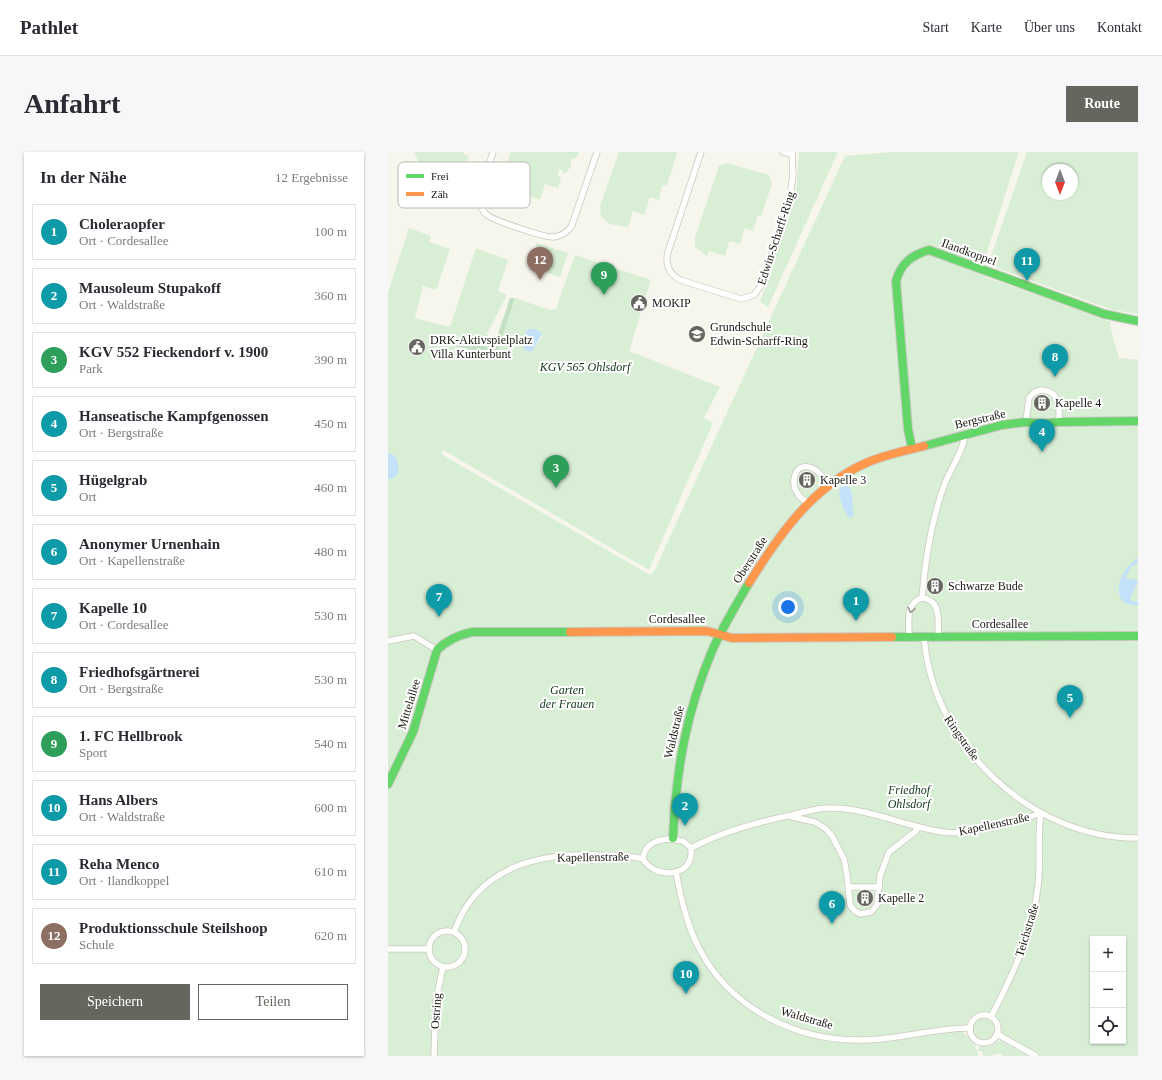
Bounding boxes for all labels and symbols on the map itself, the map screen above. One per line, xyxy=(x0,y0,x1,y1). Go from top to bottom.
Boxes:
legend xyxy=(398,162,530,208)
north arrow xyxy=(1042,164,1078,200)
text: Frei xyxy=(431,170,449,182)
text: Zäh xyxy=(431,188,449,200)
street label: Edwin-Scharff-Ring xyxy=(754,189,798,287)
street label: Ilandkoppel xyxy=(940,236,999,269)
pin: 12 xyxy=(527,247,553,280)
pin: 11 xyxy=(1014,248,1040,281)
pin: 9 xyxy=(591,262,617,295)
public building icon: MOKIP xyxy=(629,293,649,313)
place label: MOKIP xyxy=(652,296,691,310)
place label: Grundschule Edwin-Scharff-Ring xyxy=(710,320,808,348)
school or university icon: Grundschule Edwin-Scharff-Ring xyxy=(687,324,707,344)
place label: DRK-Aktivspielplatz Villa Kunterbunt xyxy=(430,333,533,361)
public building icon: DRK-Aktivspielplatz Villa Kunterbunt xyxy=(407,337,427,357)
pin: 8 xyxy=(1042,344,1068,377)
park label: KGV 565 Ohlsdorf xyxy=(539,360,632,374)
building icon: Kapelle 4 xyxy=(1032,393,1052,413)
place label: Kapelle 4 xyxy=(1055,396,1101,410)
street label: Bergstraße xyxy=(953,406,1007,432)
pin: 4 xyxy=(1029,419,1055,452)
pin: 3 xyxy=(543,455,569,488)
building icon: Kapelle 3 xyxy=(797,470,817,490)
place label: Kapelle 3 xyxy=(820,473,866,487)
street label: Oberstraße xyxy=(730,534,770,586)
building icon: Schwarze Bude xyxy=(925,576,945,596)
place label: Schwarze Bude xyxy=(948,579,1023,593)
pin: 7 xyxy=(426,584,452,617)
pin: 1 xyxy=(843,588,869,621)
your location xyxy=(778,597,798,617)
one-way arrow xyxy=(907,607,915,614)
street label: Cordesallee xyxy=(649,612,705,626)
street label: Cordesallee xyxy=(972,617,1028,631)
street label: Mittelallee xyxy=(395,677,423,731)
park label: Garten der Frauen xyxy=(540,683,594,711)
pin: 5 xyxy=(1057,685,1083,718)
street label: Waldstraße xyxy=(661,704,687,760)
street label: Ringstraße xyxy=(941,713,983,763)
park label: Friedhof Ohlsdorf xyxy=(887,783,932,811)
pin: 2 xyxy=(672,793,698,826)
street label: Kapellenstraße xyxy=(957,810,1031,838)
street label: Kapellenstraße xyxy=(557,849,629,865)
building icon: Kapelle 2 xyxy=(855,888,875,908)
pin: 6 xyxy=(819,891,845,924)
place label: Kapelle 2 xyxy=(878,891,924,905)
street label: Teichstraße xyxy=(1012,902,1042,958)
pin: 10 xyxy=(673,961,699,994)
street label: Ostring xyxy=(428,993,444,1029)
street label: Waldstraße xyxy=(779,1004,835,1032)

